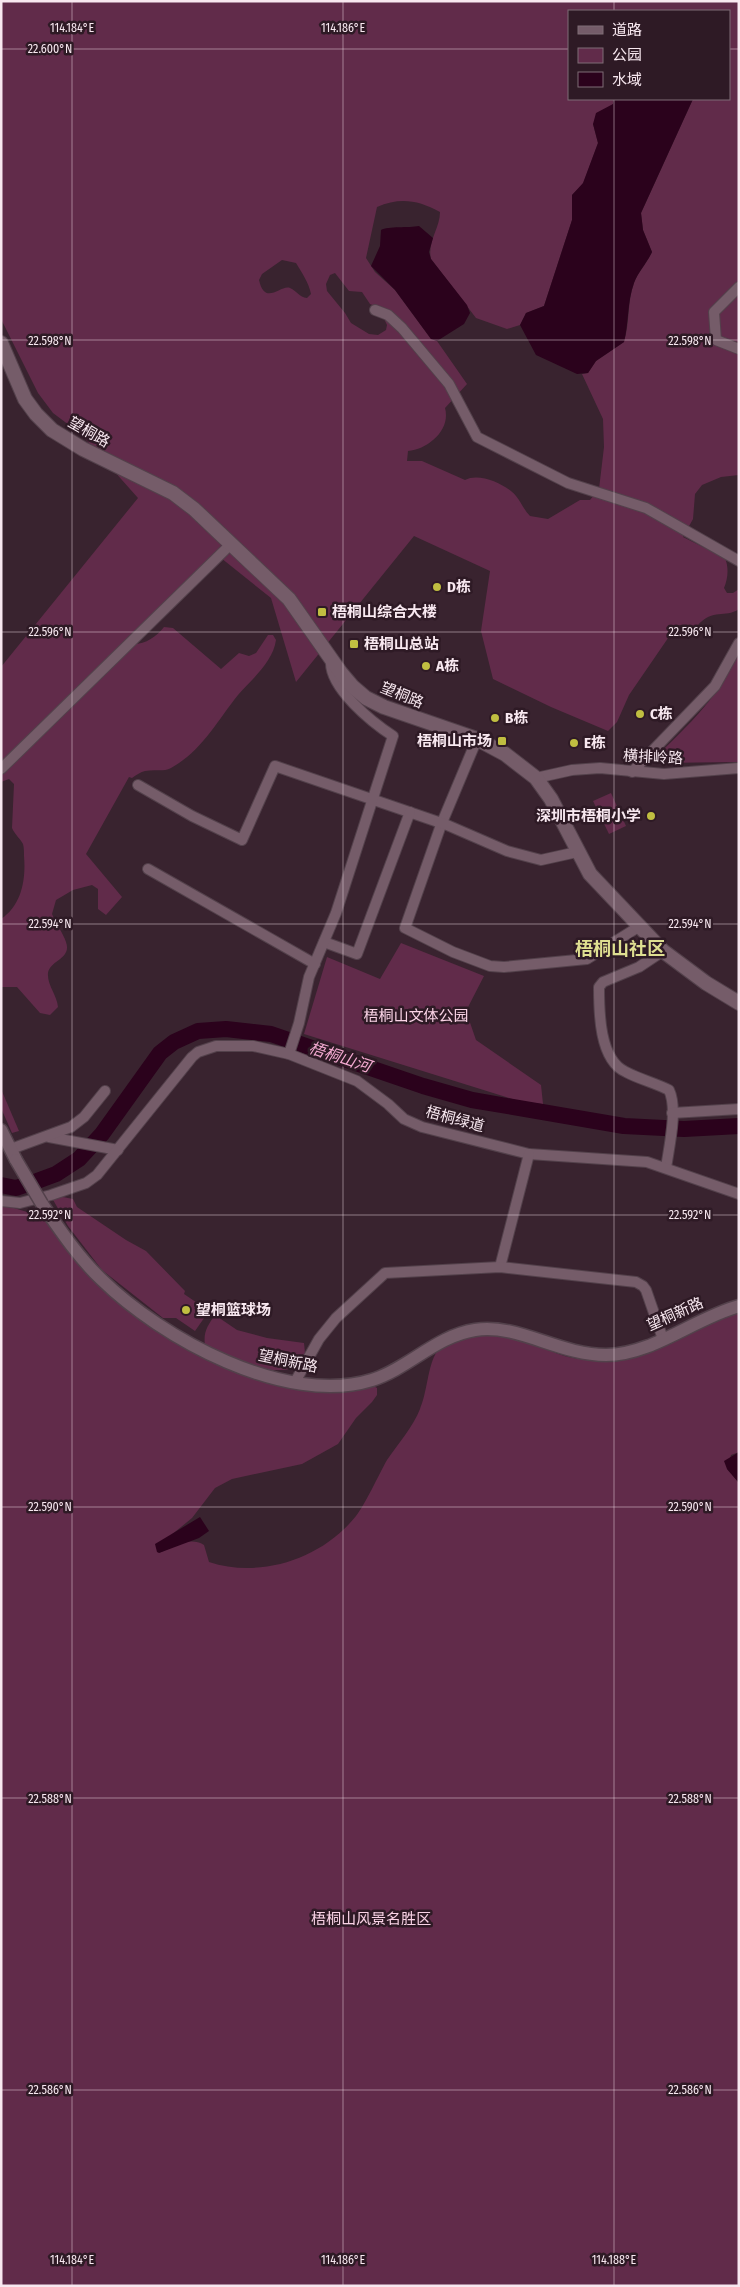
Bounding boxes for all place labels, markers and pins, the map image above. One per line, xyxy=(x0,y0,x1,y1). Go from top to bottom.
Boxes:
place label: D栋 xyxy=(447,578,471,596)
marker: D栋 xyxy=(431,581,443,593)
place label: 梧桐山综合大楼 xyxy=(332,603,437,621)
marker: 梧桐山综合大楼 xyxy=(316,606,328,618)
place label: 梧桐山总站 xyxy=(364,635,439,653)
marker: 梧桐山总站 xyxy=(348,638,360,650)
place label: A栋 xyxy=(435,657,459,675)
marker: A栋 xyxy=(420,660,432,672)
place label: C栋 xyxy=(650,705,673,723)
marker: C栋 xyxy=(634,708,646,720)
place label: B栋 xyxy=(505,709,528,727)
marker: B栋 xyxy=(489,712,501,724)
place label: 梧桐山市场 xyxy=(417,732,492,750)
place label: E栋 xyxy=(584,734,606,752)
marker: 梧桐山市场 xyxy=(496,735,508,747)
marker: E栋 xyxy=(568,737,580,749)
place label: 深圳市梧桐小学 xyxy=(536,807,641,825)
marker: 深圳市梧桐小学 xyxy=(645,810,657,822)
place label: 望桐篮球场 xyxy=(196,1301,271,1319)
marker: 望桐篮球场 xyxy=(180,1304,192,1316)

